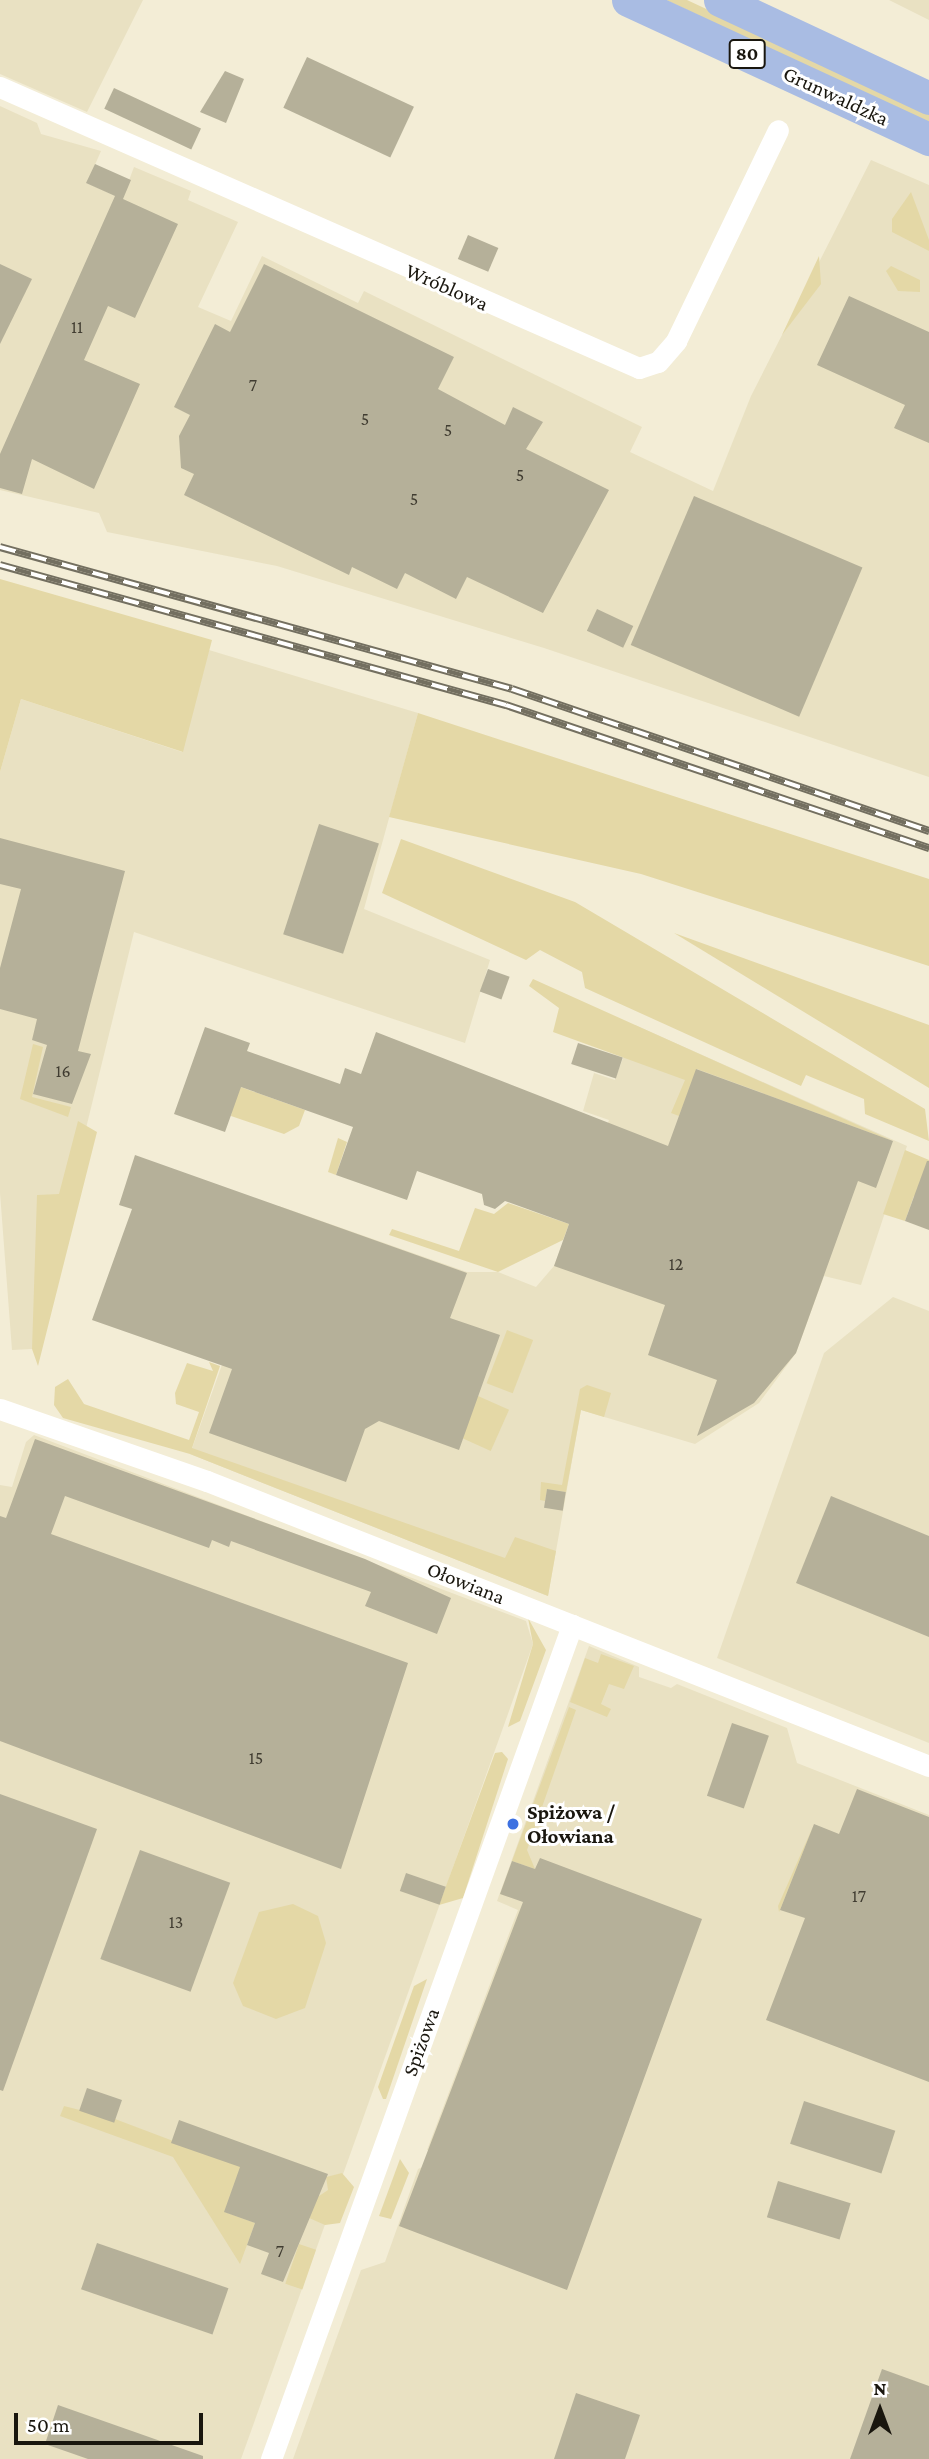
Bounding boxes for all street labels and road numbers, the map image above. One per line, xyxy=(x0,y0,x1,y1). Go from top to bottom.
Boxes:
road number: 80 xyxy=(728,38,766,70)
street label: Grunwaldzka xyxy=(779,61,893,131)
street label: Wróblowa xyxy=(402,258,492,316)
street label: Ołowiana xyxy=(423,1556,509,1610)
street label: Spiżowa xyxy=(397,2005,445,2079)

